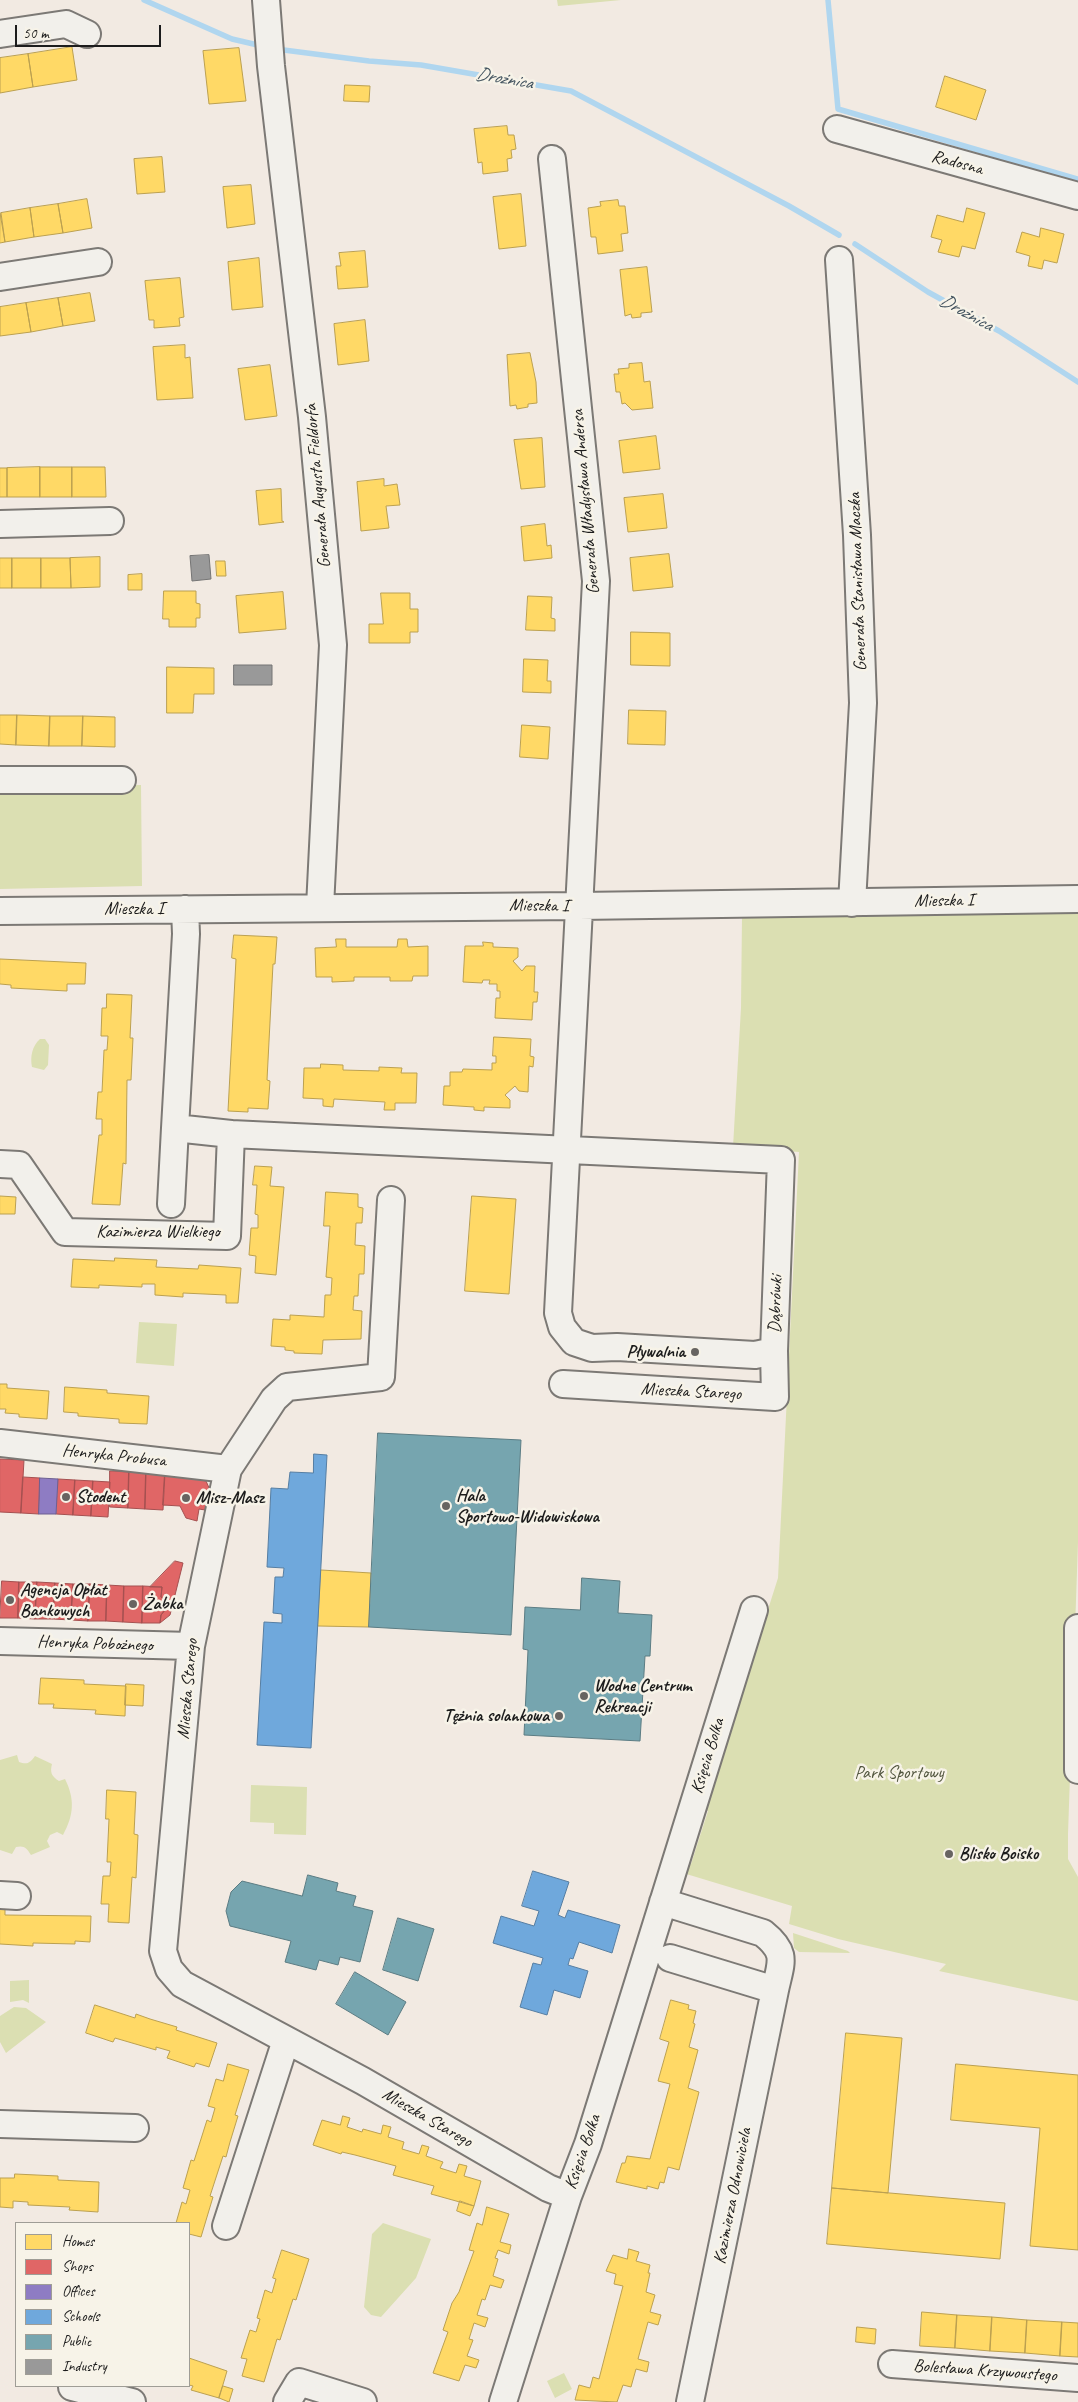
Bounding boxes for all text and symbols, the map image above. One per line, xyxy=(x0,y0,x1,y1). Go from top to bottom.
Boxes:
scale bar xyxy=(18,15,164,47)
text: 50 m xyxy=(23,24,49,43)
water label: Drożnica xyxy=(474,63,534,95)
street label: Radosna xyxy=(929,146,985,180)
water label: Drożnica xyxy=(936,289,996,337)
street label: Generała Augusta Fieldorfa xyxy=(300,403,336,569)
street label: Generała Władysława Andersa xyxy=(567,409,605,595)
street label: Generała Stanisława Maczka xyxy=(844,492,872,672)
street label: Mieszka I xyxy=(914,890,974,912)
street label: Mieszka I xyxy=(509,895,569,917)
street label: Mieszka I xyxy=(104,898,164,920)
street label: Kazimierza Wielkiego xyxy=(96,1221,220,1243)
street label: Dąbrówki xyxy=(764,1275,788,1333)
place label: Pływalnia xyxy=(627,1341,685,1363)
marker: Pływalnia xyxy=(689,1346,701,1358)
street label: Mieszka Starego xyxy=(640,1379,742,1405)
street label: Henryka Probusa xyxy=(61,1440,167,1472)
place label: Hala Sportowo-Widowiskowa xyxy=(456,1485,599,1528)
place label: Stodent xyxy=(76,1486,125,1508)
place label: Misz-Masz xyxy=(196,1487,264,1509)
marker: Stodent xyxy=(60,1491,72,1503)
marker: Misz-Masz xyxy=(180,1492,192,1504)
marker: Hala Sportowo-Widowiskowa xyxy=(440,1500,452,1512)
place label: Agencja Opłat Bankowych xyxy=(20,1579,107,1622)
place label: Żabka xyxy=(143,1593,183,1615)
marker: Agencja Opłat Bankowych xyxy=(4,1594,16,1606)
marker: Żabka xyxy=(127,1598,139,1610)
street label: Henryka Pobożnego xyxy=(37,1631,153,1657)
street label: Mieszka Starego xyxy=(173,1638,203,1740)
place label: Wodne Centrum Rekreacji xyxy=(594,1675,692,1718)
marker: Wodne Centrum Rekreacji xyxy=(578,1690,590,1702)
place label: Tężnia solankowa xyxy=(443,1705,549,1727)
marker: Tężnia solankowa xyxy=(553,1710,565,1722)
street label: Księcia Bolka xyxy=(686,1716,730,1796)
park label: Park Sportowy xyxy=(854,1762,944,1784)
place label: Blisko Boisko xyxy=(959,1843,1038,1865)
marker: Blisko Boisko xyxy=(943,1848,955,1860)
street label: Mieszka Starego xyxy=(378,2084,476,2152)
street label: Księcia Bolka xyxy=(560,2112,606,2192)
street label: Kazimierza Odnowiciela xyxy=(709,2126,757,2266)
legend xyxy=(15,2222,190,2387)
text: Homes xyxy=(62,2232,94,2251)
text: Shops xyxy=(62,2257,93,2276)
text: Offices xyxy=(62,2282,95,2301)
text: Schools xyxy=(62,2307,99,2326)
text: Public xyxy=(62,2332,91,2351)
street label: Bolesława Krzywoustego xyxy=(913,2355,1057,2387)
text: Industry xyxy=(62,2357,107,2376)

